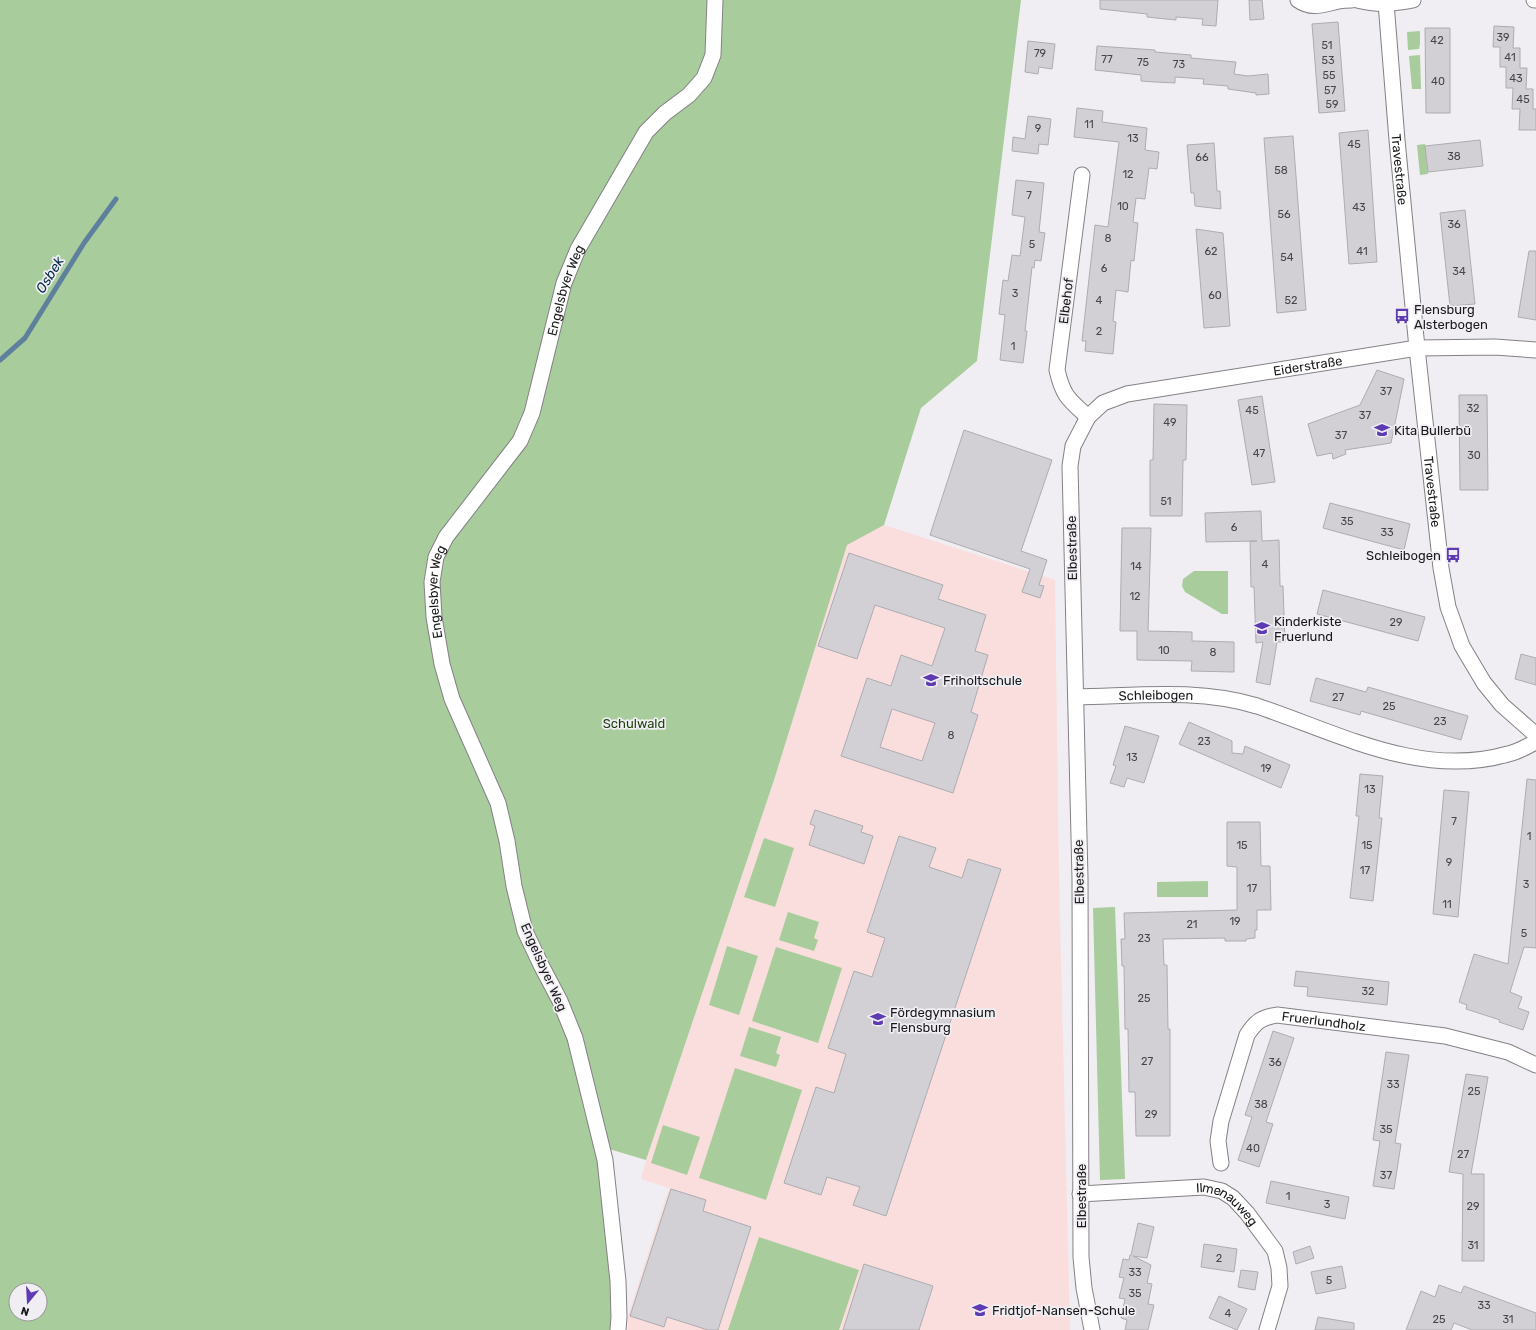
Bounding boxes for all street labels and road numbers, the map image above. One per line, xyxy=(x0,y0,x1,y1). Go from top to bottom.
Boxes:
street label: Travestraße xyxy=(1389,133,1411,206)
street label: Engelsbyer Weg xyxy=(544,242,587,337)
street label: Elbehof xyxy=(1056,277,1076,325)
street label: Eiderstraße xyxy=(1272,352,1343,378)
street label: Travestraße xyxy=(1421,455,1444,528)
street label: Elbestraße xyxy=(1064,516,1080,580)
street label: Engelsbyer Weg xyxy=(424,542,449,640)
street label: Schleibogen xyxy=(1118,687,1194,703)
street label: Elbestraße xyxy=(1071,840,1087,904)
street label: Engelsbyer Weg xyxy=(517,921,570,1014)
street label: Fruerlundholz xyxy=(1281,1008,1367,1034)
street label: Elbestraße xyxy=(1074,1164,1089,1228)
street label: Ilmenauweg xyxy=(1196,1179,1261,1229)

